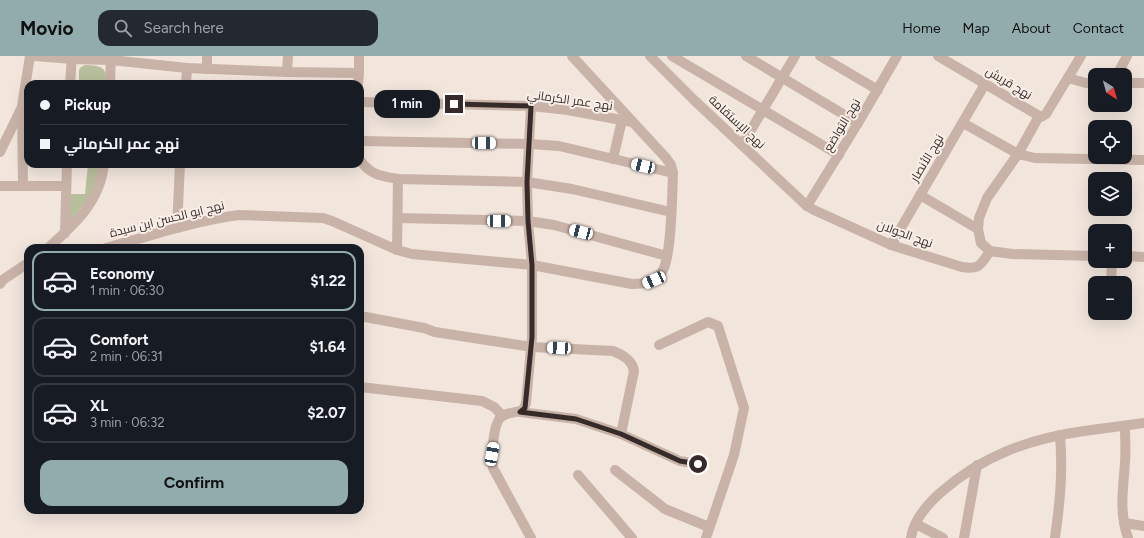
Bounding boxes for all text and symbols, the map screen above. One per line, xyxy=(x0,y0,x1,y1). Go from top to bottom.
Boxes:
search box xyxy=(98,10,378,46)
text: Movio xyxy=(20,17,74,40)
icon: search xyxy=(112,17,134,39)
text: Search here xyxy=(144,19,224,37)
text: Home xyxy=(902,20,941,37)
text: Map xyxy=(963,20,990,37)
text: About xyxy=(1012,20,1051,37)
text: Contact xyxy=(1073,20,1124,37)
street label: نهج قريش xyxy=(983,64,1035,103)
north arrow xyxy=(1088,68,1132,112)
map controls xyxy=(1088,68,1132,320)
street label: نهج عمر الكرماني xyxy=(526,87,614,116)
callout: 1 min xyxy=(374,90,440,118)
street label: نهج الإستقامة xyxy=(705,92,768,152)
route end xyxy=(445,95,463,113)
text: Pickup xyxy=(64,96,111,114)
text: 1 min xyxy=(392,96,422,111)
street label: نهج التواضع xyxy=(821,96,864,155)
button: locate xyxy=(1088,120,1132,164)
street label: نهج الأنصار xyxy=(907,132,947,186)
text: نهج عمر الكرماني xyxy=(64,135,179,153)
car xyxy=(472,137,496,149)
car xyxy=(630,157,656,175)
button: layers xyxy=(1088,172,1132,216)
street label: نهج ابو الحسن ابن سيدة xyxy=(108,198,226,241)
car xyxy=(487,215,511,227)
street label: نهج الجولان xyxy=(875,217,935,251)
car xyxy=(568,223,594,241)
button: + xyxy=(1088,224,1132,268)
icon: car xyxy=(42,263,78,299)
text: Economy xyxy=(90,265,155,283)
car xyxy=(641,270,667,290)
text: $1.22 xyxy=(310,272,346,290)
button: − xyxy=(1088,276,1132,320)
text: 1 min · 06:30 xyxy=(90,283,164,298)
icon: car xyxy=(42,329,78,365)
text: Comfort xyxy=(90,331,149,349)
text: $1.64 xyxy=(309,338,346,356)
car xyxy=(547,341,571,355)
text: 2 min · 06:31 xyxy=(90,349,163,364)
icon: car xyxy=(42,395,78,431)
text: XL xyxy=(90,397,108,415)
text: $2.07 xyxy=(307,404,346,422)
text: 3 min · 06:32 xyxy=(90,415,165,430)
car xyxy=(484,441,500,467)
route start xyxy=(689,455,707,473)
button: Confirm xyxy=(40,460,348,506)

